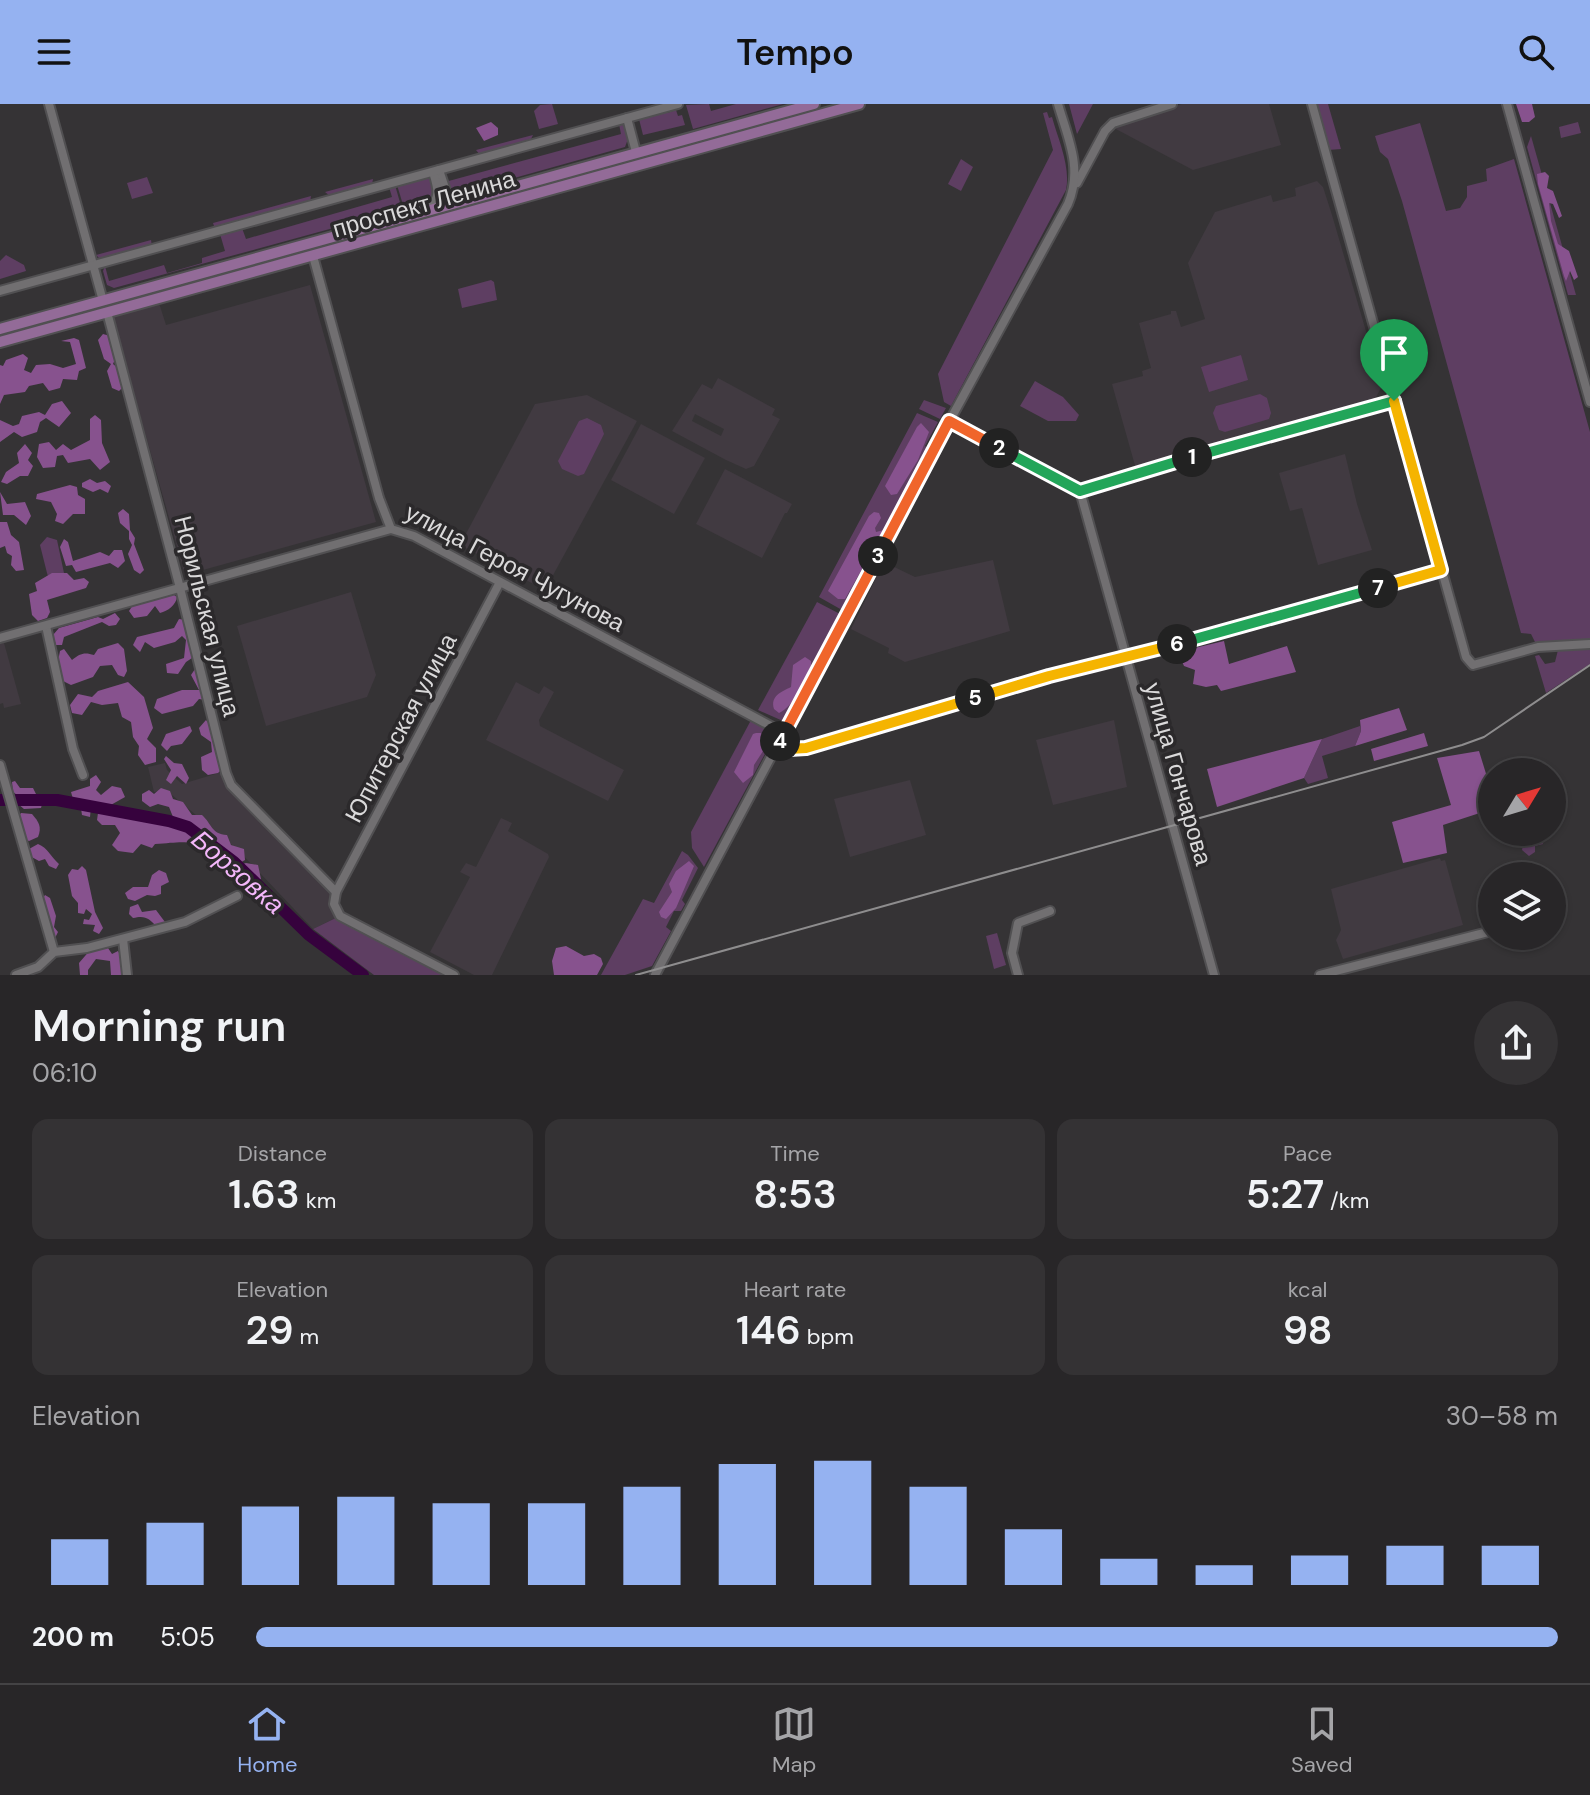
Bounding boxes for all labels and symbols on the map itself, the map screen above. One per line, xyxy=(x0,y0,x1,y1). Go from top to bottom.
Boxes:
street label: проспект Ленина xyxy=(329,162,519,244)
pin xyxy=(1360,319,1428,401)
pin: 2 xyxy=(979,428,1019,468)
pin: 1 xyxy=(1172,437,1212,477)
street label: улица Героя Чугунова xyxy=(400,497,631,639)
street label: Норильская улица xyxy=(168,512,248,720)
pin: 3 xyxy=(858,536,898,576)
pin: 7 xyxy=(1358,568,1398,608)
pin: 6 xyxy=(1157,624,1197,664)
street label: Юпитерская улица xyxy=(338,627,464,828)
pin: 5 xyxy=(955,678,995,718)
street label: улица Гончарова xyxy=(1138,679,1220,869)
pin: 4 xyxy=(760,721,800,761)
north arrow xyxy=(1478,758,1566,846)
water label: Борзовка xyxy=(185,822,291,922)

